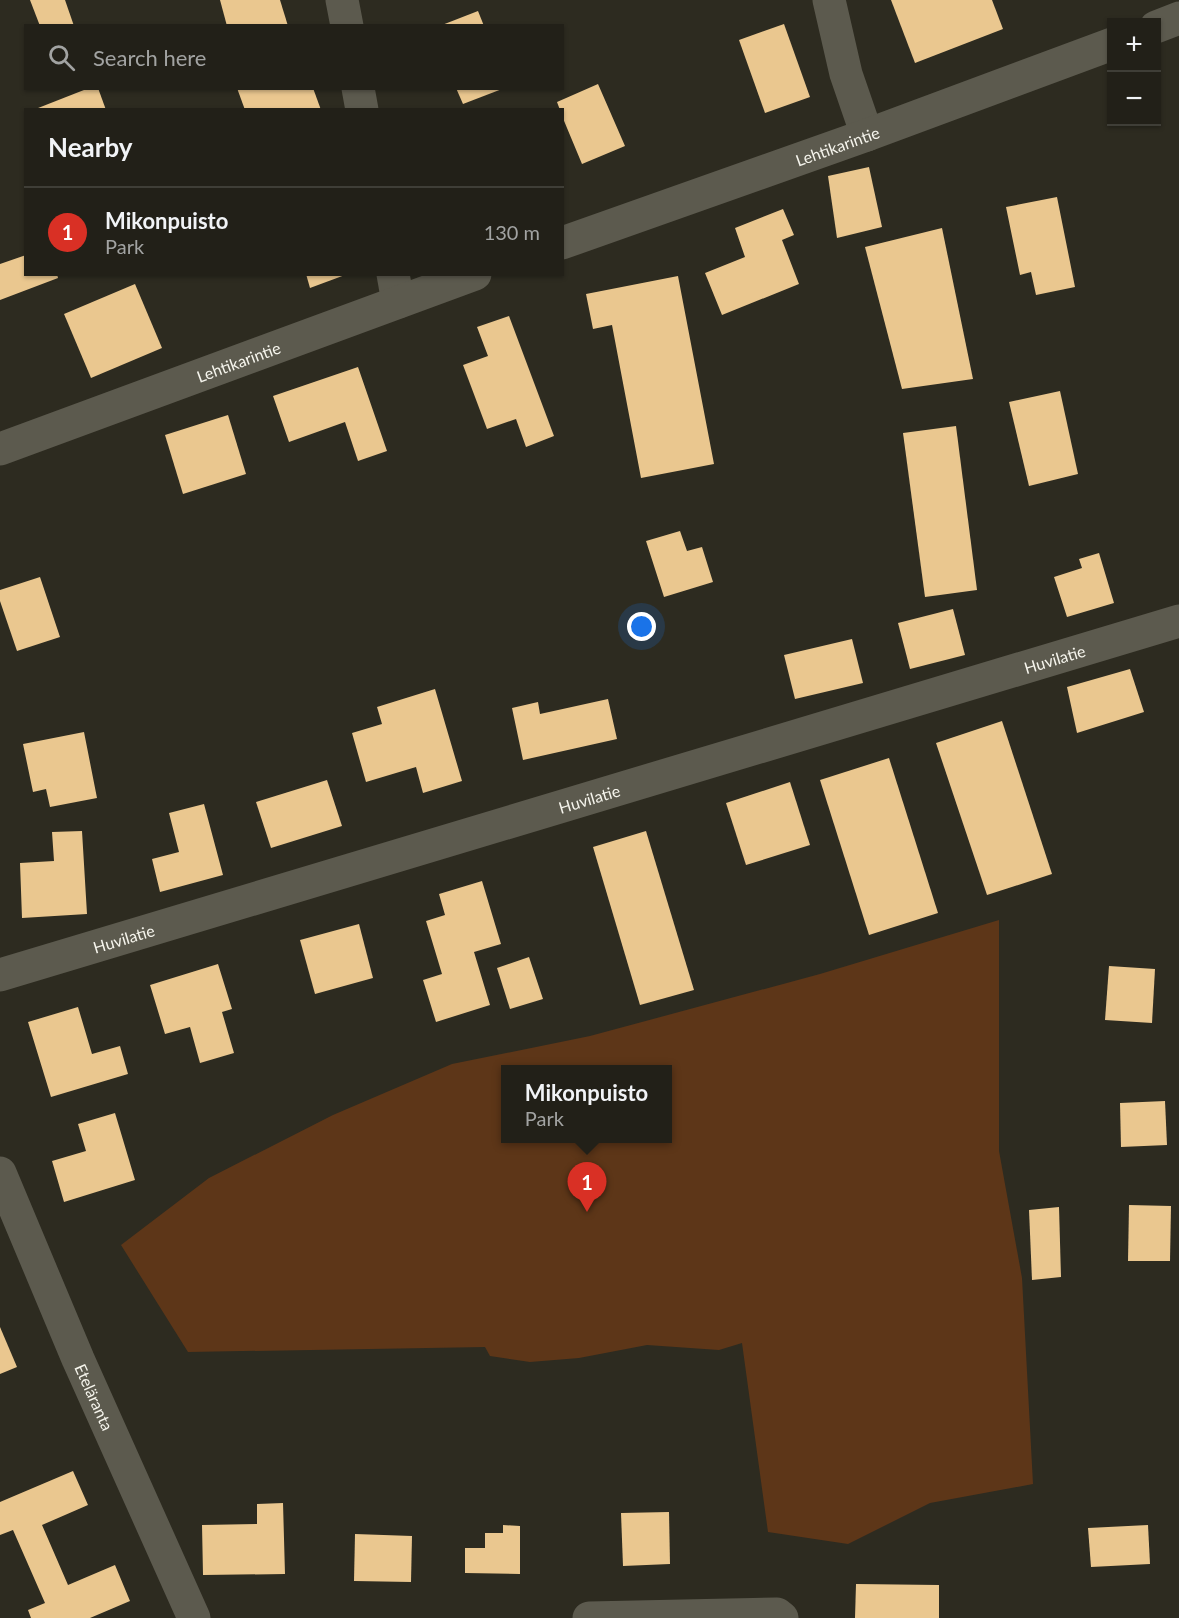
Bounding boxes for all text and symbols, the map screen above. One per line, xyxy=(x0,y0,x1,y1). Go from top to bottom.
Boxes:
map controls xyxy=(1107,18,1161,126)
button: + xyxy=(1107,18,1161,72)
search box xyxy=(24,24,564,90)
icon: search xyxy=(45,41,78,74)
text: Search here xyxy=(93,44,206,71)
button: − xyxy=(1107,72,1161,126)
street label: Lehtikarintie xyxy=(793,122,882,169)
text: Nearby xyxy=(48,131,133,163)
text: Mikonpuisto xyxy=(105,207,228,234)
text: 1 xyxy=(62,220,73,244)
text: 130 m xyxy=(484,220,540,244)
text: Park xyxy=(105,234,144,258)
street label: Lehtikarintie xyxy=(194,337,283,385)
your location xyxy=(627,612,656,641)
street label: Huvilatie xyxy=(1022,640,1087,677)
street label: Huvilatie xyxy=(556,780,622,816)
street label: Huvilatie xyxy=(91,920,156,956)
popup xyxy=(501,1065,672,1143)
text: Mikonpuisto xyxy=(525,1079,648,1106)
text: Park xyxy=(525,1106,564,1130)
pin: 1 xyxy=(568,1162,606,1212)
street label: Eteläranta xyxy=(72,1360,118,1433)

